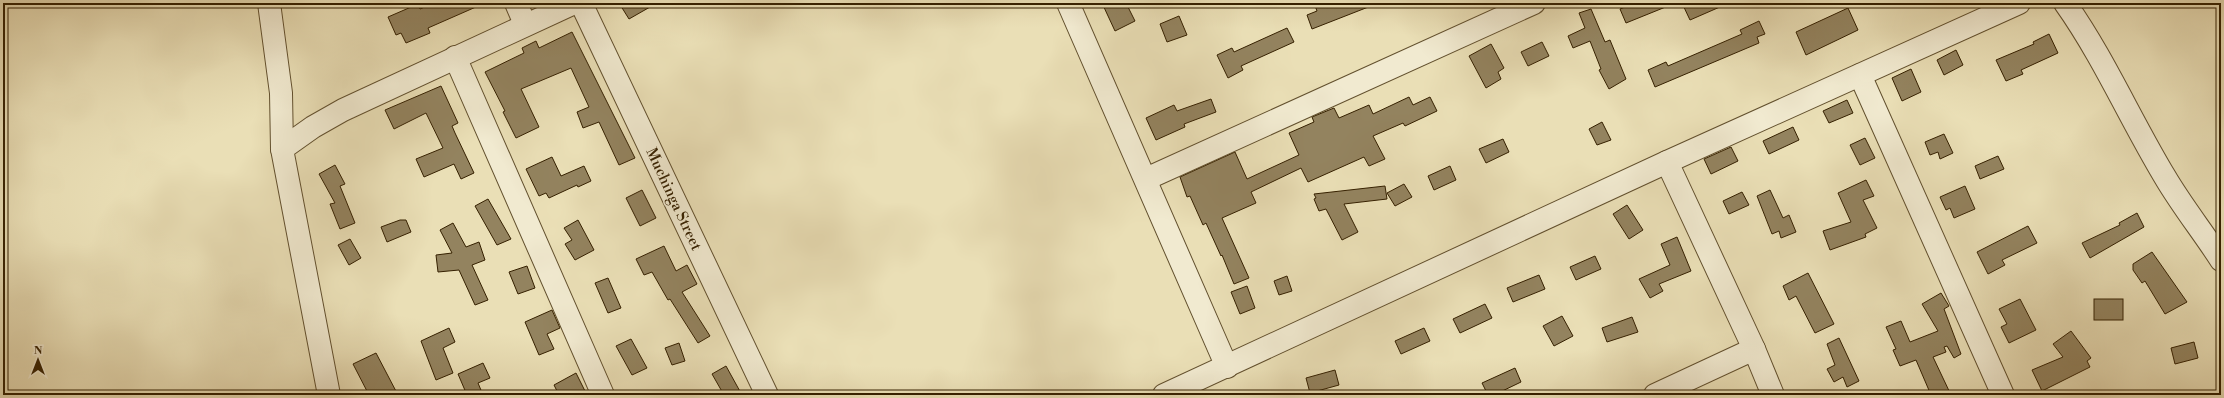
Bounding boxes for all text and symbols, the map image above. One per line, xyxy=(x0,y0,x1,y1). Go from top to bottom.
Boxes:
street label: Muchinga Street xyxy=(641,145,706,254)
north arrow xyxy=(18,340,58,380)
text: N xyxy=(34,344,43,358)

